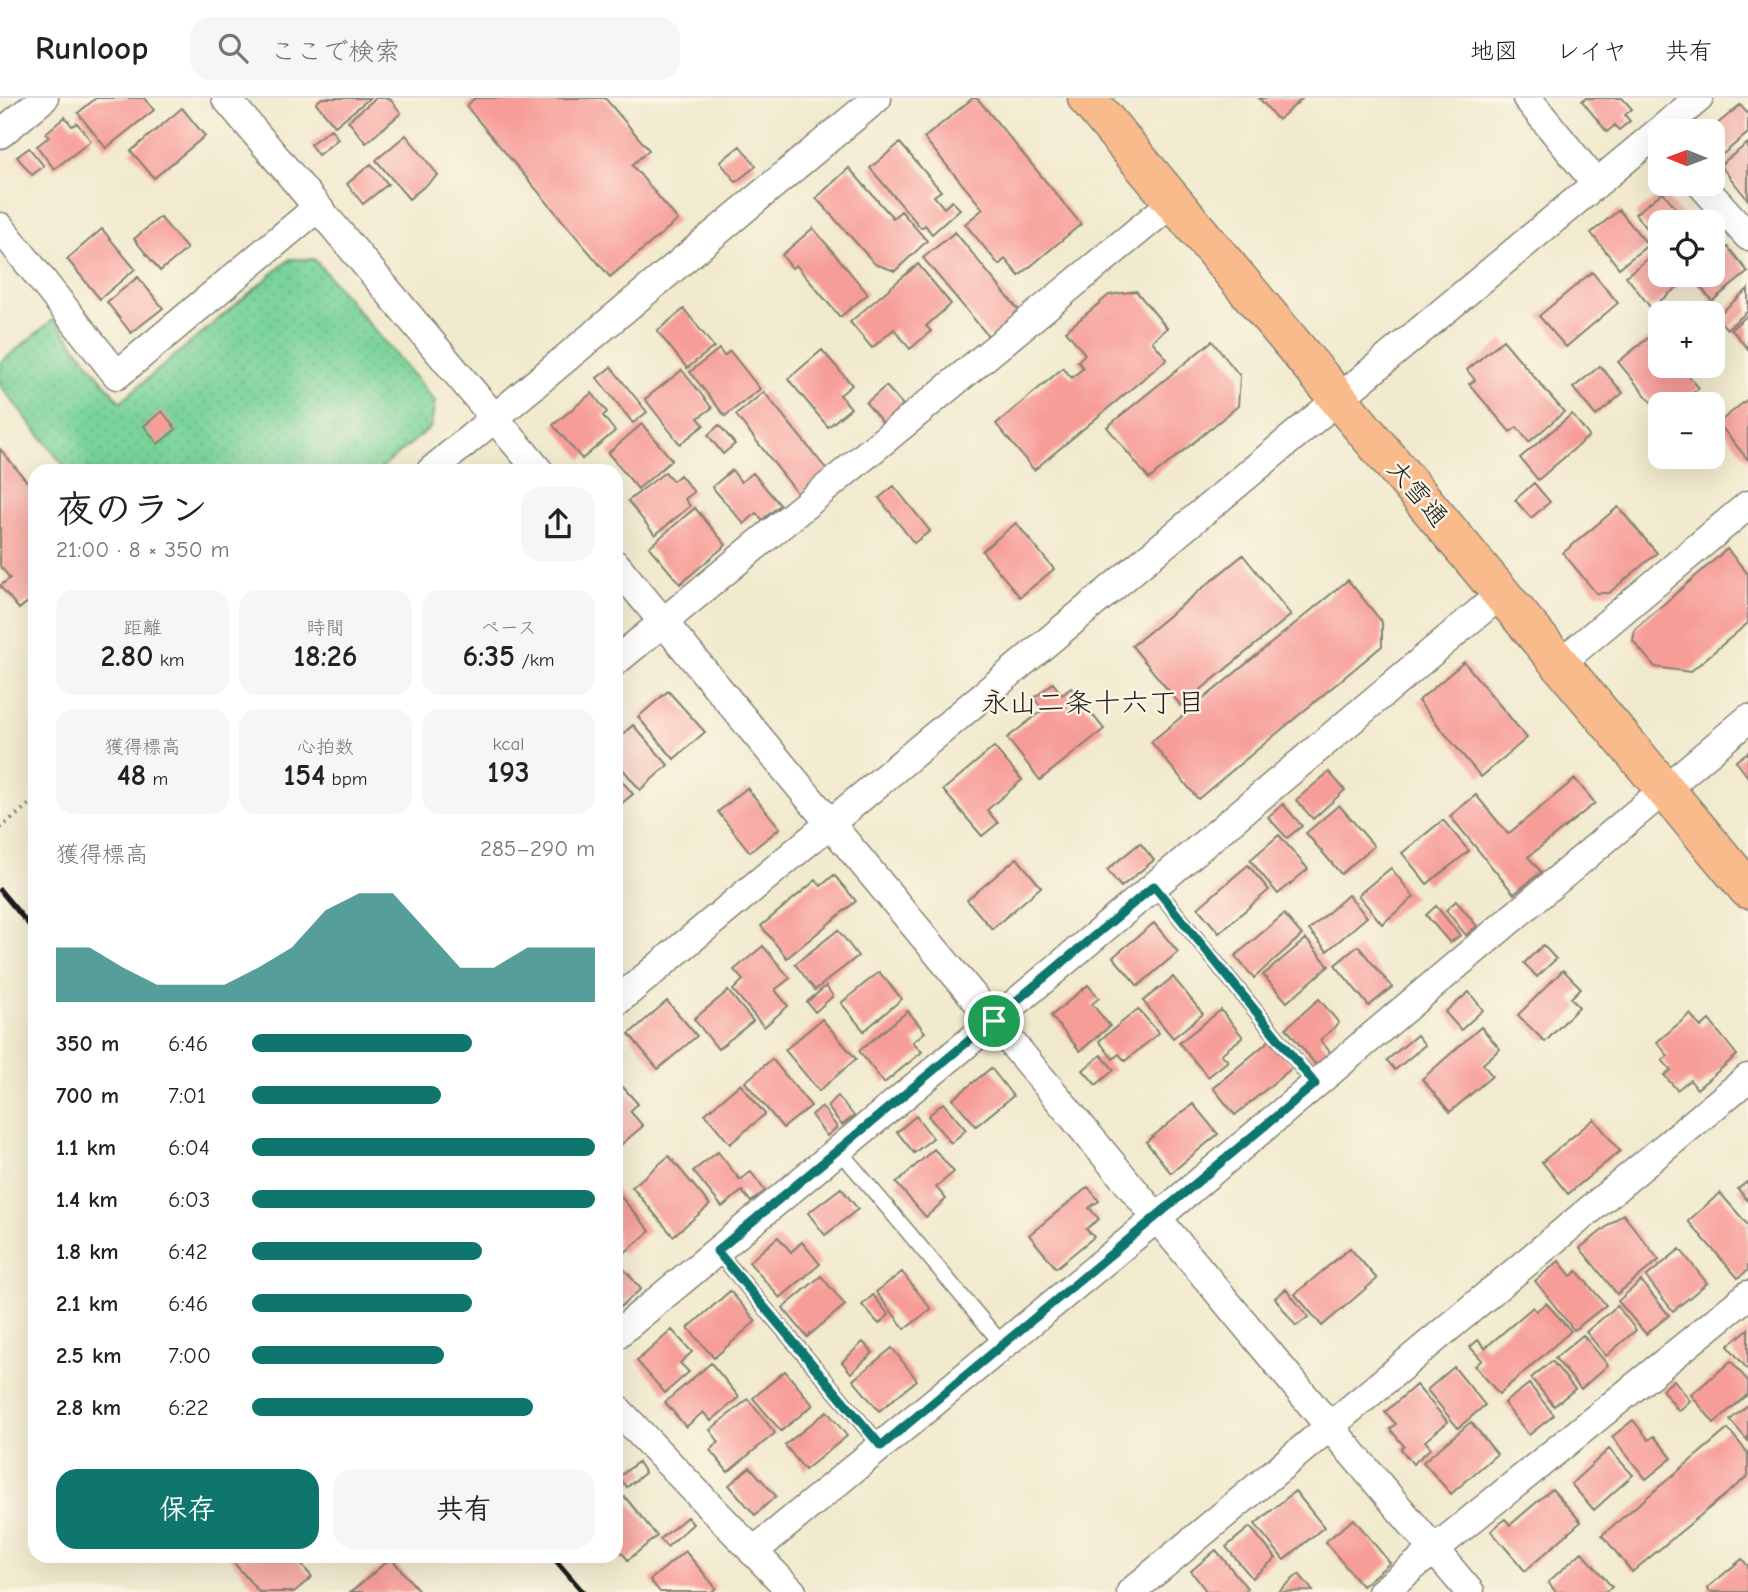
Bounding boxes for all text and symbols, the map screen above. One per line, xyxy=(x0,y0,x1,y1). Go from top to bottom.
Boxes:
search box xyxy=(190,17,680,80)
text: Runloop xyxy=(35,29,148,67)
icon: search xyxy=(214,29,252,67)
text: ここで検索 xyxy=(270,37,400,67)
text: 地図 xyxy=(1470,37,1518,65)
text: レイヤ xyxy=(1556,37,1627,65)
text: 共有 xyxy=(1665,37,1713,65)
north arrow xyxy=(1648,119,1726,196)
map controls xyxy=(1648,119,1725,469)
button: locate xyxy=(1648,210,1725,287)
button: + xyxy=(1648,301,1725,378)
button: − xyxy=(1648,392,1725,469)
street label: 大雪通 xyxy=(1381,454,1454,533)
button: share xyxy=(521,487,595,561)
text: 夜のラン xyxy=(56,488,208,532)
text: 21:00 · 8 × 350 m xyxy=(56,536,229,563)
text: 距離 xyxy=(123,617,162,639)
text: 時間 xyxy=(306,617,345,639)
text: ペース xyxy=(481,617,536,639)
text: 2.80 xyxy=(100,639,153,674)
text: 18:26 xyxy=(294,639,358,674)
text: 6:35 xyxy=(462,639,515,674)
text: km xyxy=(153,649,185,671)
text: /km xyxy=(515,649,555,671)
district label: 永山二条十六丁目 xyxy=(981,687,1205,719)
text: kcal xyxy=(493,733,524,755)
text: 獲得標高 xyxy=(104,736,181,758)
text: 心拍数 xyxy=(297,736,354,758)
text: 193 xyxy=(487,755,530,790)
text: 48 xyxy=(117,758,146,793)
text: 154 xyxy=(283,758,325,793)
text: m xyxy=(146,768,168,790)
text: bpm xyxy=(325,768,368,790)
text: 285–290 m xyxy=(480,835,595,862)
text: 獲得標高 xyxy=(56,841,148,868)
pin xyxy=(964,991,1024,1051)
icon: arrive xyxy=(975,1002,1013,1040)
text: 350 m xyxy=(56,1030,119,1057)
text: 6:46 xyxy=(168,1030,208,1057)
text: 700 m xyxy=(56,1082,119,1109)
text: 7:01 xyxy=(168,1082,206,1109)
text: 1.1 km xyxy=(56,1134,116,1161)
text: 6:04 xyxy=(168,1134,210,1161)
text: 1.4 km xyxy=(56,1186,118,1213)
text: 6:03 xyxy=(168,1186,210,1213)
text: 1.8 km xyxy=(56,1238,119,1265)
text: 6:42 xyxy=(168,1238,208,1265)
text: 2.1 km xyxy=(56,1290,118,1317)
text: 6:46 xyxy=(168,1290,208,1317)
text: 2.5 km xyxy=(56,1342,122,1369)
text: 7:00 xyxy=(168,1342,211,1369)
text: 2.8 km xyxy=(56,1394,121,1421)
text: 6:22 xyxy=(168,1394,209,1421)
button: 保存 xyxy=(56,1469,319,1549)
button: 共有 xyxy=(333,1469,595,1549)

